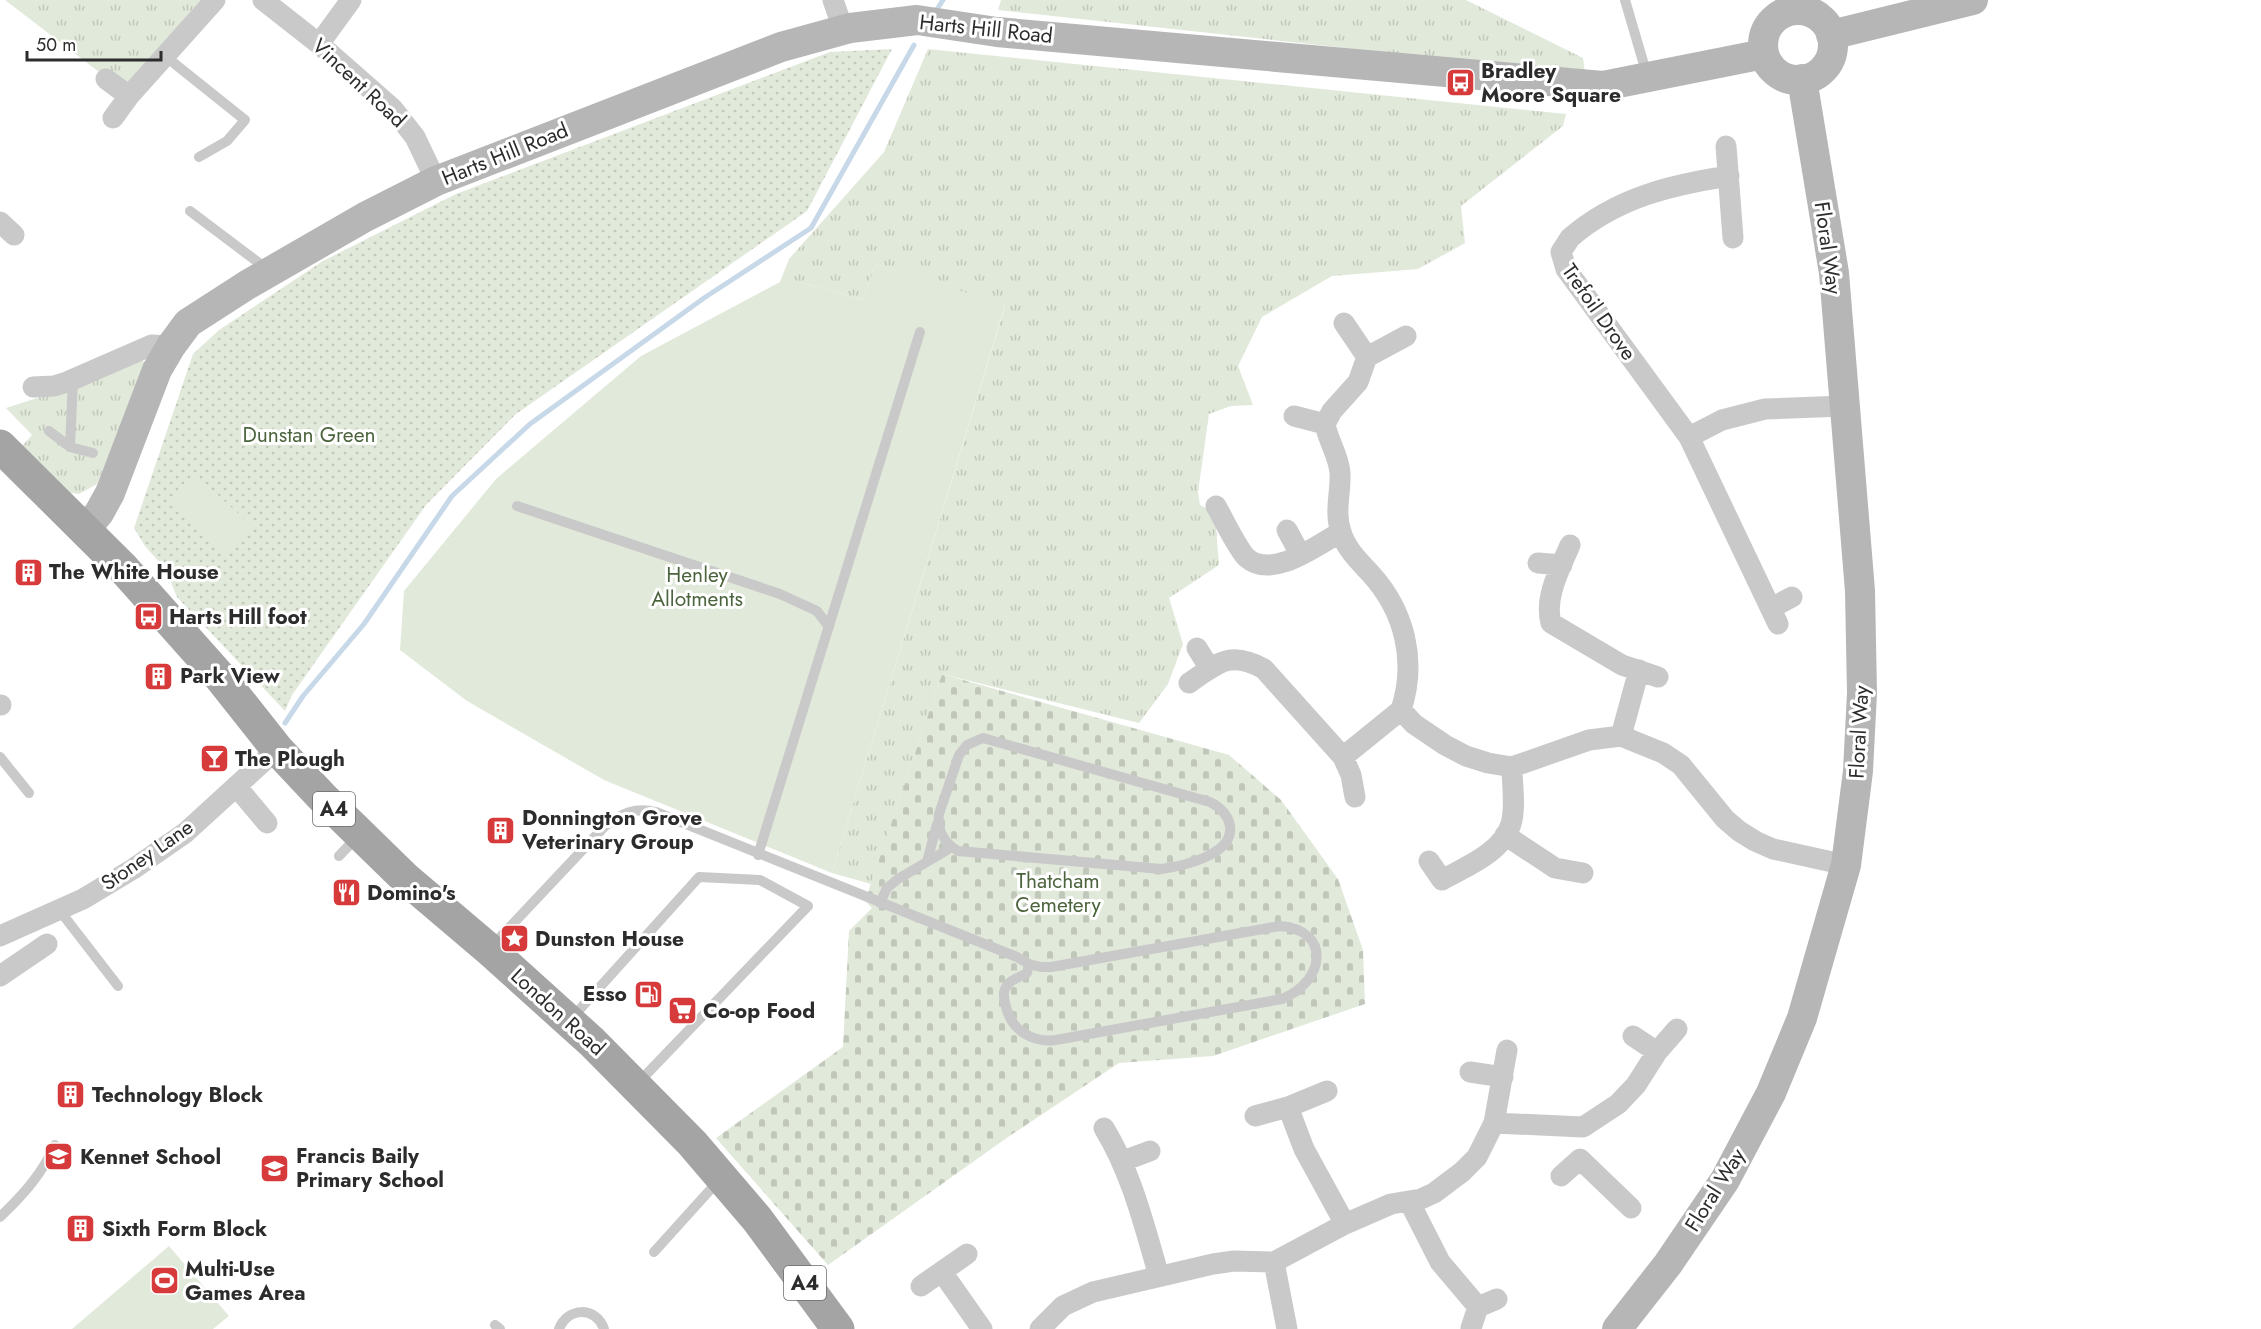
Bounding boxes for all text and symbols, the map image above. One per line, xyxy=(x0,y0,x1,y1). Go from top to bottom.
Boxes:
street label: Harts Hill Road xyxy=(918,7,1054,51)
scale bar xyxy=(27,24,160,62)
street label: Vincent Road xyxy=(305,31,413,135)
text: 50 m xyxy=(36,32,76,58)
place label: Bradley Moore Square xyxy=(1481,56,1621,110)
bus stop icon: Bradley Moore Square xyxy=(1444,67,1476,99)
street label: Harts Hill Road xyxy=(437,115,573,193)
street label: Floral Way xyxy=(1807,200,1849,297)
street label: Trefoil Drove xyxy=(1555,258,1643,367)
park label: Dunstan Green xyxy=(242,420,376,450)
building icon: The White House xyxy=(12,556,44,588)
place label: The White House xyxy=(49,557,219,587)
park label: Henley Allotments xyxy=(651,560,743,614)
bus stop icon: Harts Hill foot xyxy=(132,601,164,633)
place label: Harts Hill foot xyxy=(169,602,307,632)
building icon: Park View xyxy=(143,660,175,692)
place label: Park View xyxy=(180,661,281,691)
street label: Floral Way xyxy=(1842,684,1876,779)
bar icon: The Plough xyxy=(198,743,230,775)
place label: The Plough xyxy=(235,744,345,774)
road number: A4 xyxy=(313,792,355,826)
place label: Donnington Grove Veterinary Group xyxy=(521,803,702,857)
street label: Stoney Lane xyxy=(95,812,199,898)
building icon: Donnington Grove Veterinary Group xyxy=(485,814,517,846)
park label: Thatcham Cemetery xyxy=(1015,866,1101,920)
restaurant icon: Domino's xyxy=(330,877,362,909)
place label: Domino's xyxy=(367,878,456,908)
place icon: Dunston House xyxy=(498,923,530,955)
place label: Dunston House xyxy=(535,924,684,954)
street label: London Road xyxy=(504,961,612,1063)
fuel station icon: Esso xyxy=(632,978,664,1010)
place label: Esso xyxy=(583,979,627,1009)
supermarket icon: Co-op Food xyxy=(666,995,698,1027)
place label: Co-op Food xyxy=(703,996,815,1026)
building icon: Technology Block xyxy=(55,1079,87,1111)
place label: Technology Block xyxy=(92,1080,263,1110)
school or university icon: Kennet School xyxy=(43,1141,75,1173)
place label: Francis Baily Primary School xyxy=(296,1141,444,1195)
place label: Kennet School xyxy=(80,1142,221,1172)
street label: Floral Way xyxy=(1678,1142,1753,1237)
school or university icon: Francis Baily Primary School xyxy=(259,1152,291,1184)
building icon: Sixth Form Block xyxy=(65,1213,97,1245)
place label: Sixth Form Block xyxy=(102,1214,267,1244)
place label: Multi-Use Games Area xyxy=(185,1254,306,1308)
sports icon: Multi-Use Games Area xyxy=(148,1265,180,1297)
road number: A4 xyxy=(784,1266,826,1300)

